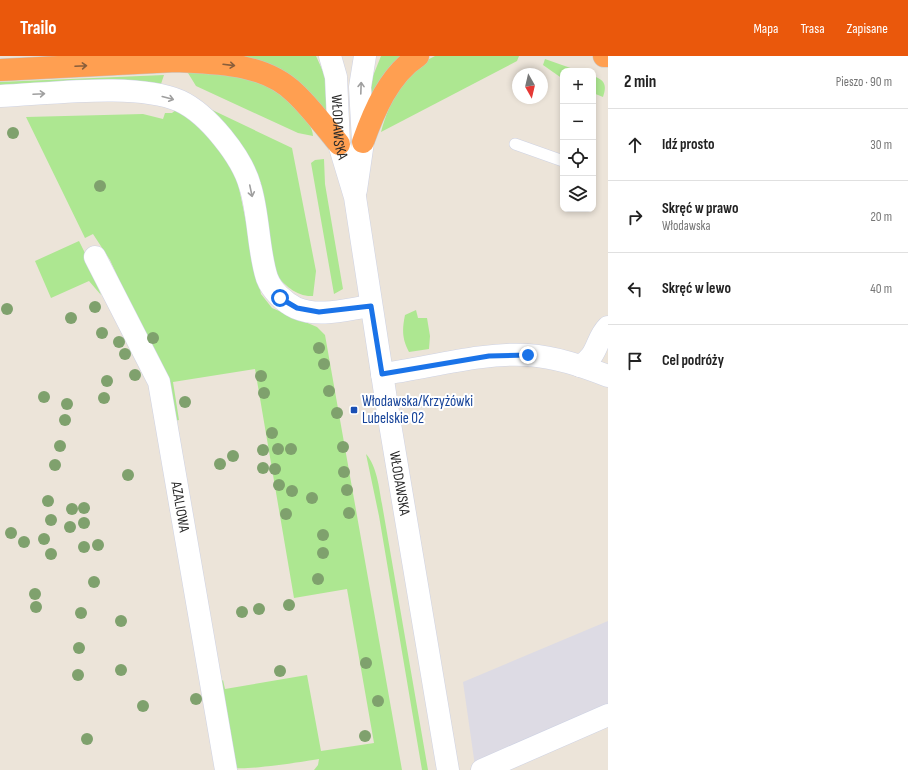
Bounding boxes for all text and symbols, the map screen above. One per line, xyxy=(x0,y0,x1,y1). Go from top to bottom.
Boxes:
text: Trailo xyxy=(20,17,57,40)
text: Mapa xyxy=(753,20,778,37)
text: Trasa xyxy=(800,20,825,37)
text: Zapisane xyxy=(847,20,888,37)
one-way arrow xyxy=(222,61,235,69)
one-way arrow xyxy=(74,62,87,70)
north arrow xyxy=(512,68,548,104)
map controls xyxy=(560,68,596,212)
button: + xyxy=(560,68,596,104)
text: 2 min xyxy=(624,72,656,92)
text: Pieszo · 90 m xyxy=(836,74,892,90)
one-way arrow xyxy=(357,82,364,95)
one-way arrow xyxy=(32,90,45,98)
one-way arrow xyxy=(161,94,174,102)
street label: WŁODAWSKA xyxy=(327,94,353,162)
button: − xyxy=(560,104,596,140)
icon: ahead xyxy=(624,134,646,156)
text: Idź prosto xyxy=(662,135,715,154)
text: 30 m xyxy=(870,137,892,153)
button: locate xyxy=(560,140,596,176)
button: layers xyxy=(560,176,596,212)
one-way arrow xyxy=(247,184,255,197)
text: Skręć w prawo xyxy=(662,199,739,218)
icon: right xyxy=(624,206,646,228)
text: 20 m xyxy=(870,209,892,225)
text: Włodawska xyxy=(662,218,711,234)
icon: left xyxy=(624,278,646,300)
text: Skręć w lewo xyxy=(662,279,731,298)
text: 40 m xyxy=(870,281,892,297)
route start xyxy=(271,289,289,307)
route end xyxy=(519,346,537,364)
icon: arrive xyxy=(624,350,646,372)
text: Cel podróży xyxy=(662,351,724,370)
place label: Włodawska/Krzyżówki Lubelskie 02 xyxy=(362,392,473,428)
marker: Włodawska/Krzyżówki Lubelskie 02 xyxy=(349,405,359,415)
street label: WŁODAWSKA xyxy=(385,450,415,517)
street label: AZALIOWA xyxy=(167,479,194,534)

